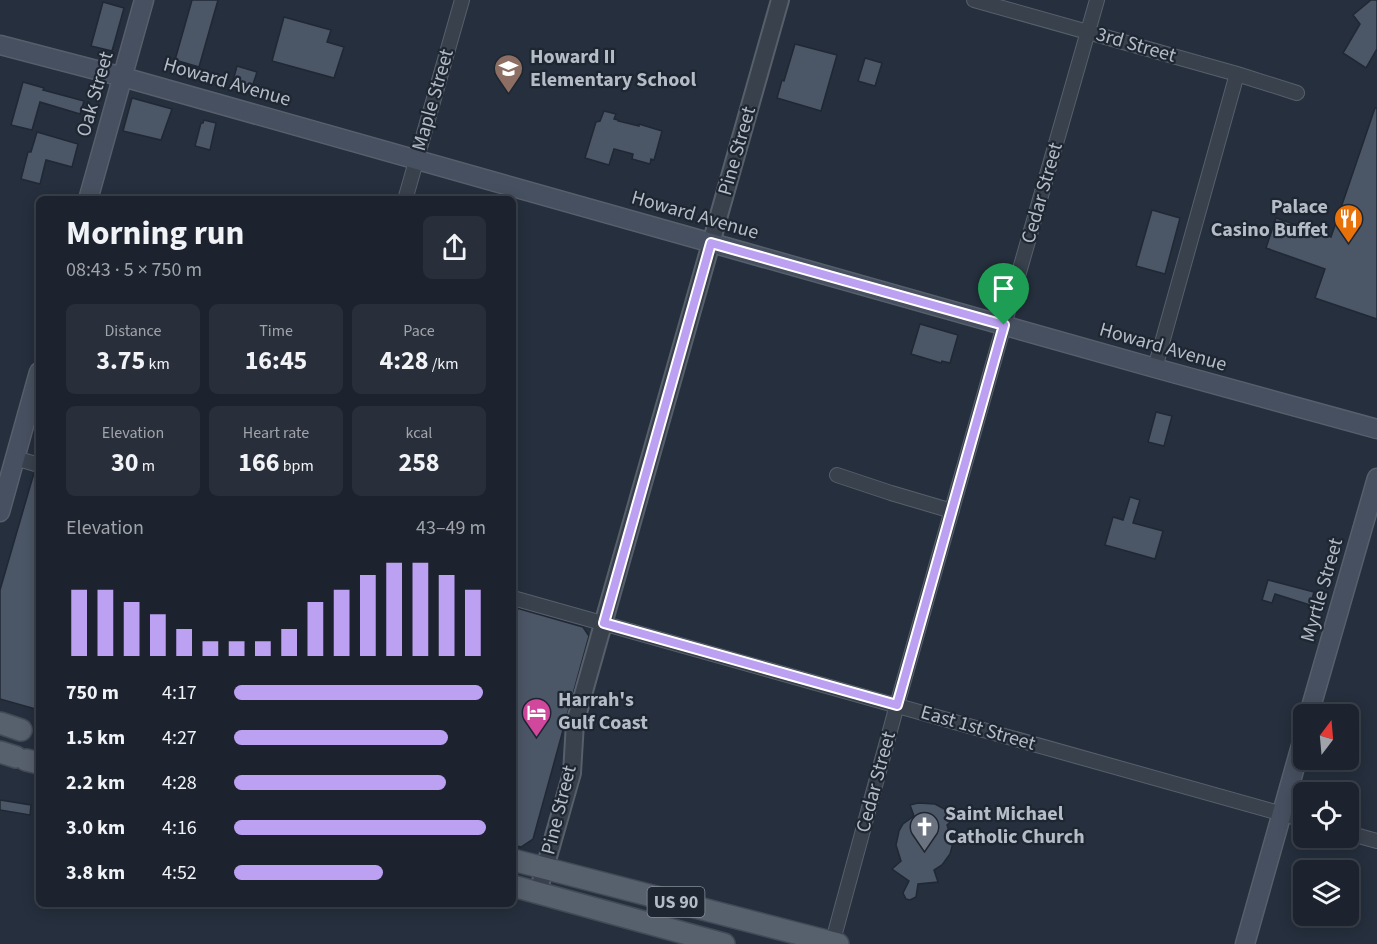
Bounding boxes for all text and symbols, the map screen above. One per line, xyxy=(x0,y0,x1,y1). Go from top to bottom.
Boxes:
street label: 3rd Street xyxy=(1093,20,1179,70)
place label: Howard II Elementary School xyxy=(530,43,696,94)
street label: Maple Street xyxy=(405,46,461,154)
street label: Oak Street xyxy=(70,48,121,140)
street label: Howard Avenue xyxy=(160,50,294,114)
school or university icon: Howard II Elementary School xyxy=(493,52,525,94)
street label: Pine Street xyxy=(711,103,763,199)
street label: Cedar Street xyxy=(1014,139,1070,247)
street label: Howard Avenue xyxy=(628,183,762,247)
place label: Palace Casino Buffet xyxy=(1211,193,1328,244)
restaurant icon: Palace Casino Buffet xyxy=(1333,202,1365,244)
text: Morning run xyxy=(66,210,244,257)
button: share xyxy=(423,216,486,279)
text: 08:43 · 5 × 750 m xyxy=(66,256,202,284)
pin xyxy=(978,263,1029,325)
icon: arrive xyxy=(987,272,1020,305)
street label: Howard Avenue xyxy=(1096,315,1230,379)
text: Distance xyxy=(105,320,161,342)
text: Time xyxy=(259,320,293,342)
text: Pace xyxy=(403,320,435,342)
text: 3.75 xyxy=(96,342,145,379)
text: 16:45 xyxy=(245,342,307,379)
text: 4:28 xyxy=(380,342,429,379)
text: km xyxy=(145,353,170,375)
text: /km xyxy=(429,353,458,375)
text: Elevation xyxy=(102,422,164,444)
text: Heart rate xyxy=(243,422,309,444)
text: kcal xyxy=(406,422,432,444)
text: 30 xyxy=(111,444,139,481)
text: 166 xyxy=(238,444,279,481)
text: 258 xyxy=(398,444,440,481)
text: m xyxy=(139,455,155,477)
text: bpm xyxy=(279,455,314,477)
text: Elevation xyxy=(66,514,144,542)
text: 43–49 m xyxy=(416,514,486,542)
street label: Myrtle Street xyxy=(1294,535,1350,645)
text: 750 m xyxy=(66,679,119,707)
text: 4:17 xyxy=(162,679,197,707)
place label: Harrah's Gulf Coast xyxy=(558,686,648,737)
hotel icon: Harrah's Gulf Coast xyxy=(521,696,553,738)
street label: East 1st Street xyxy=(917,698,1039,758)
north arrow xyxy=(1293,704,1359,770)
map controls xyxy=(1293,704,1359,926)
text: 1.5 km xyxy=(66,724,125,752)
text: 4:27 xyxy=(162,724,197,752)
street label: Cedar Street xyxy=(849,728,903,836)
street label: Pine Street xyxy=(534,762,584,858)
text: 2.2 km xyxy=(66,769,125,797)
text: 4:28 xyxy=(162,769,197,797)
button: locate xyxy=(1293,782,1359,848)
place label: Saint Michael Catholic Church xyxy=(945,800,1085,851)
church icon: Saint Michael Catholic Church xyxy=(908,810,940,852)
text: 3.0 km xyxy=(66,814,125,842)
text: 4:16 xyxy=(162,814,197,842)
text: 3.8 km xyxy=(66,859,125,887)
text: 4:52 xyxy=(162,859,197,887)
button: layers xyxy=(1293,860,1359,926)
road number: US 90 xyxy=(648,887,704,917)

